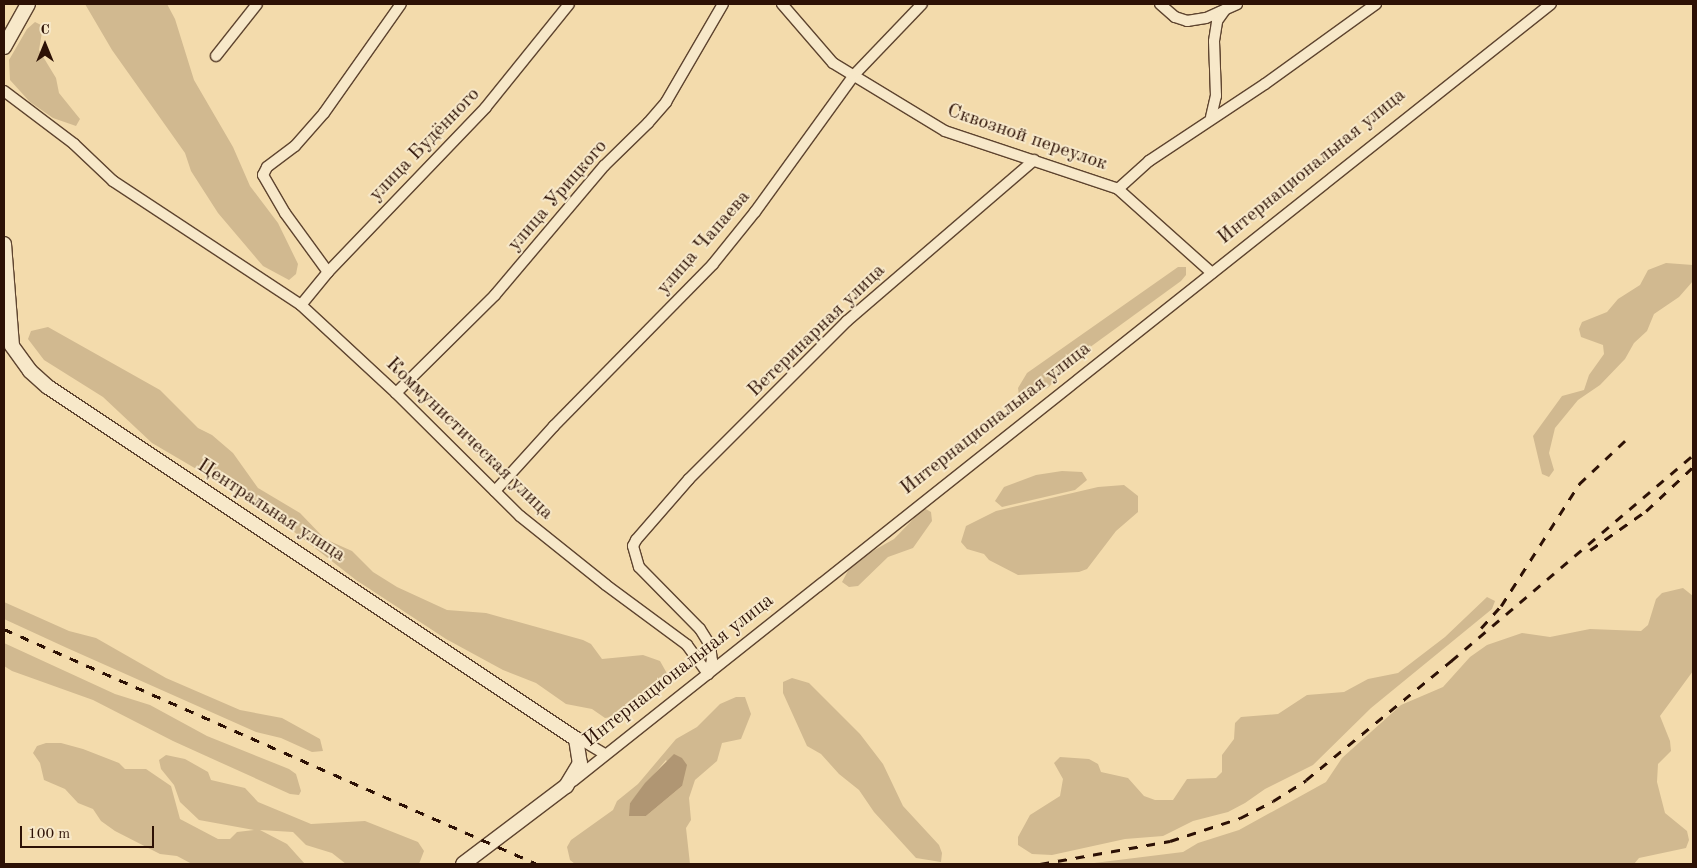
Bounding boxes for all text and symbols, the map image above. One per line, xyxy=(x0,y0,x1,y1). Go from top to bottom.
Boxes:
north arrow xyxy=(20,20,70,70)
text: С xyxy=(40,23,50,37)
street label: улица Будённого xyxy=(365,83,485,207)
street label: Интернациональная улица xyxy=(1213,84,1411,250)
street label: Сквозной переулок xyxy=(944,99,1110,177)
street label: улица Урицкого xyxy=(503,135,613,257)
street label: улица Чапаева xyxy=(652,186,756,300)
street label: Ветеринарная улица xyxy=(743,259,891,403)
street label: Интернациональная улица xyxy=(896,337,1096,501)
street label: Коммунистическая улица xyxy=(380,353,558,525)
street label: Центральная улица xyxy=(192,454,350,568)
street label: Интернациональная улица xyxy=(579,589,779,753)
scale bar xyxy=(22,816,156,848)
text: 100 m xyxy=(28,827,70,842)

